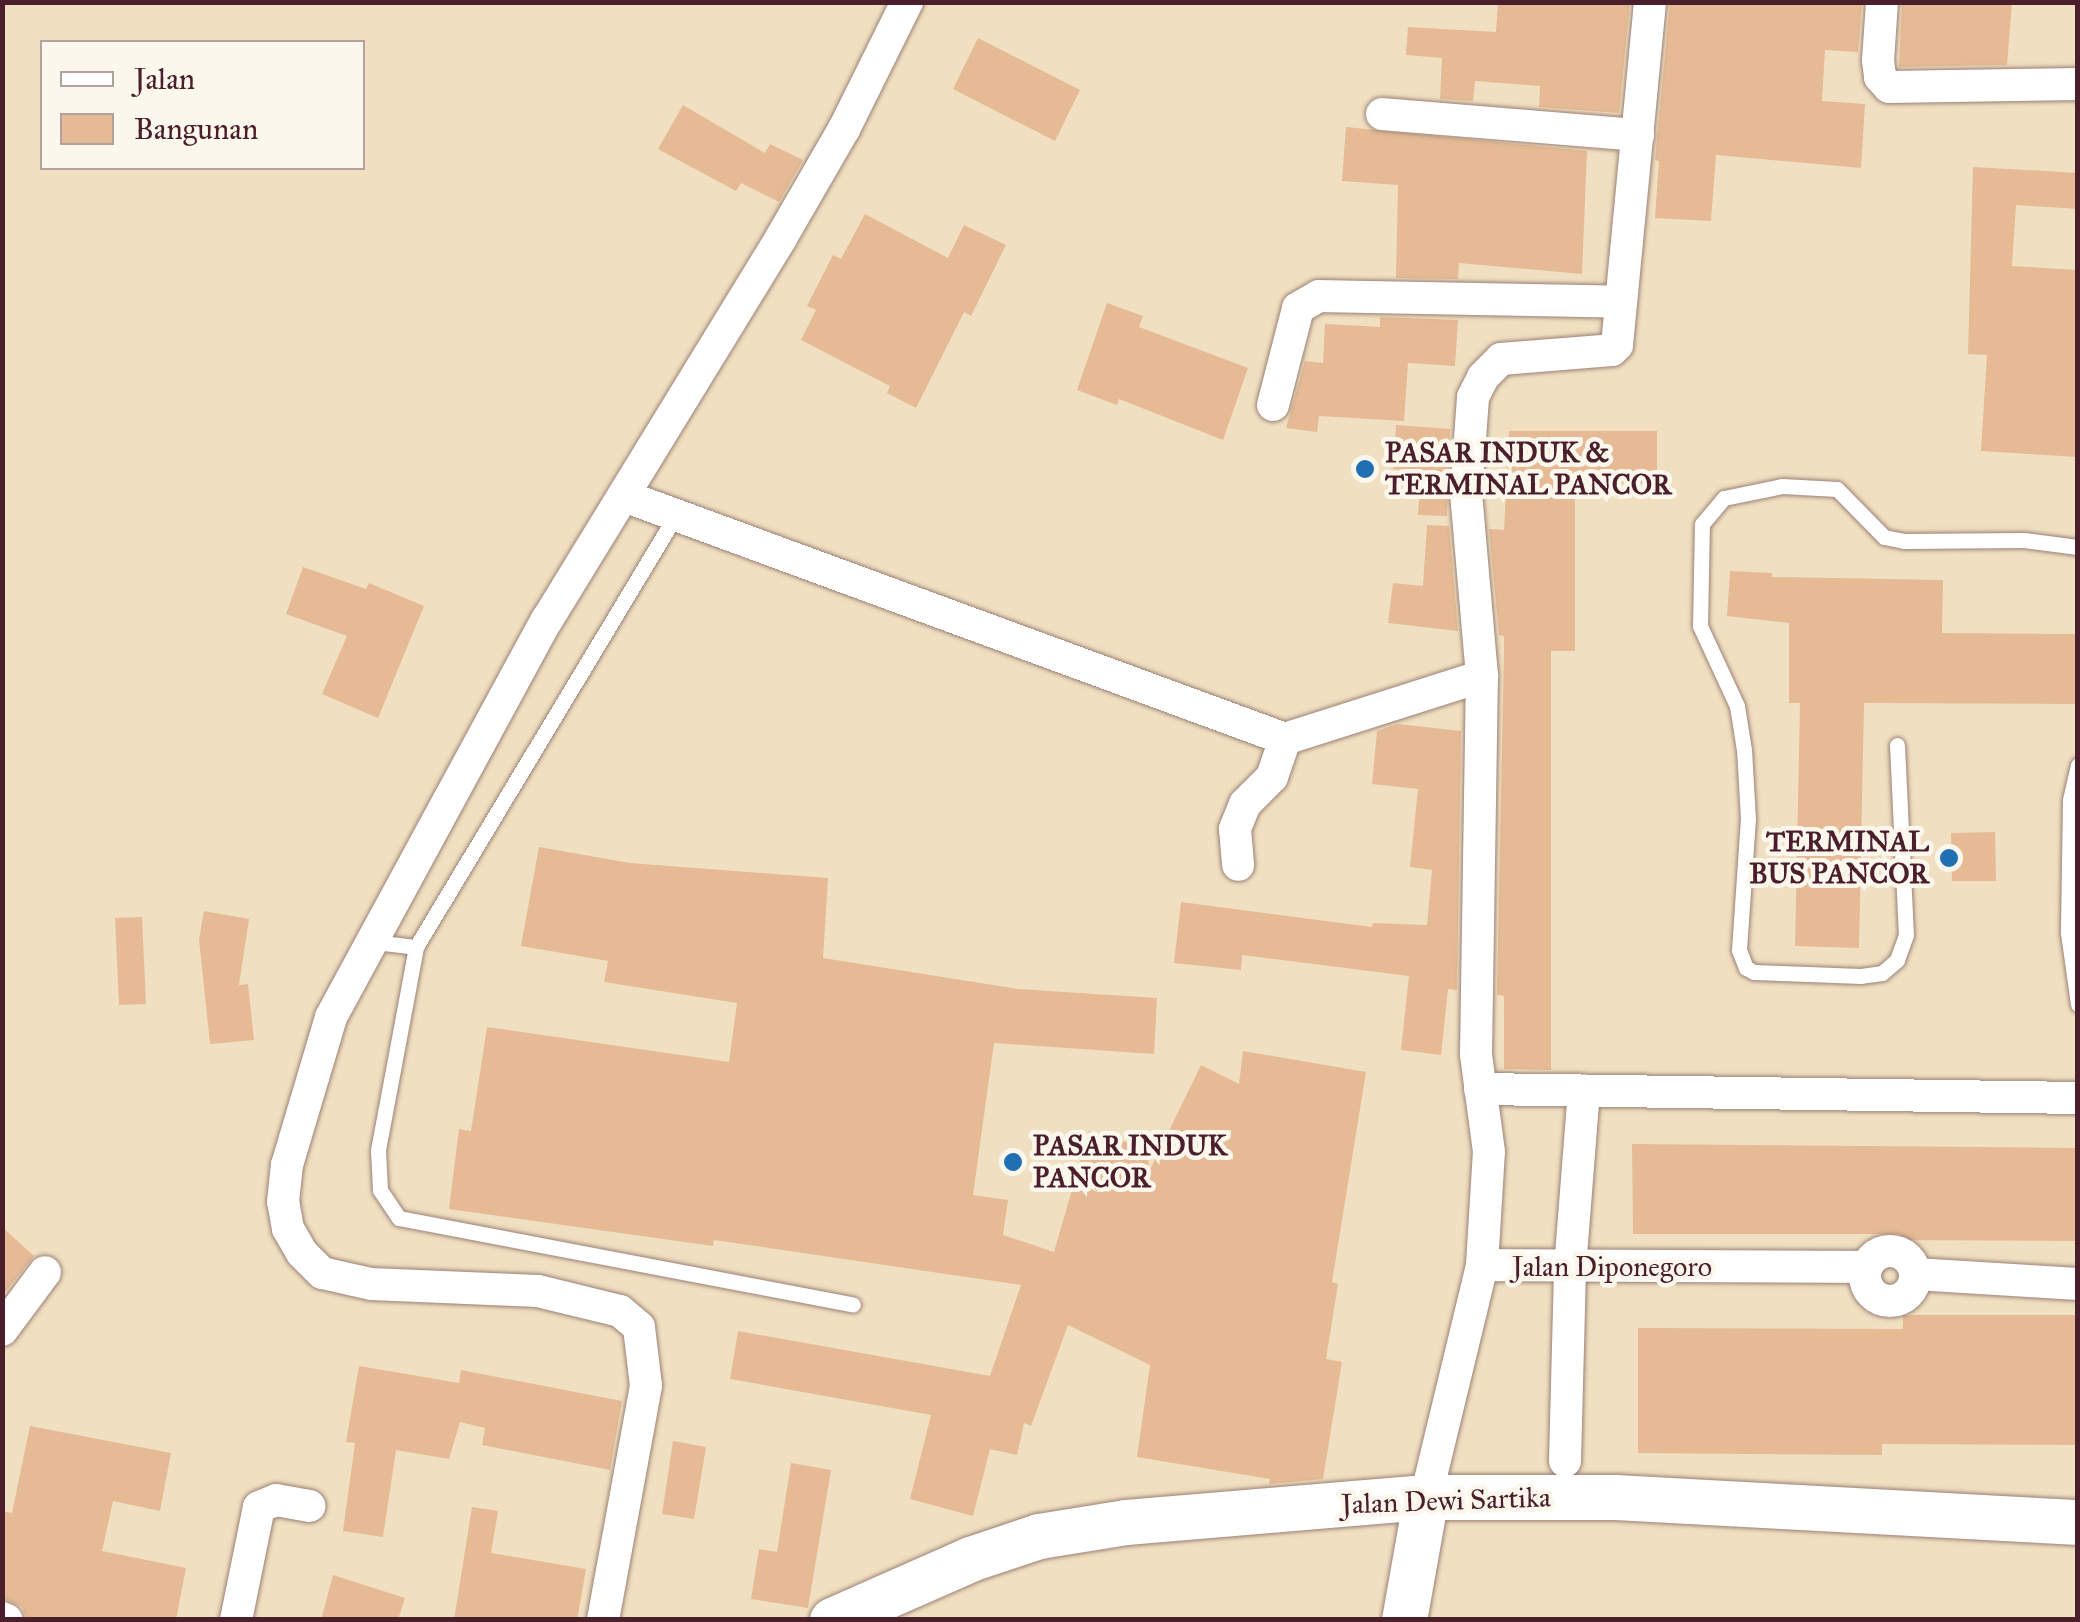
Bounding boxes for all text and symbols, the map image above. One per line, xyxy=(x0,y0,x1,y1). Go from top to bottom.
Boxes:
legend xyxy=(40,40,365,170)
text: Jalan xyxy=(134,61,195,97)
text: Bangunan xyxy=(134,111,258,147)
place label: PASAR INDUK & TERMINAL PANCOR xyxy=(1385,436,1671,502)
marker: PASAR INDUK & TERMINAL PANCOR xyxy=(1354,458,1376,480)
place label: TERMINAL BUS PANCOR xyxy=(1749,825,1929,891)
marker: TERMINAL BUS PANCOR xyxy=(1938,847,1960,869)
place label: PASAR INDUK PANCOR xyxy=(1033,1129,1227,1195)
marker: PASAR INDUK PANCOR xyxy=(1002,1151,1024,1173)
street label: Jalan Diponegoro xyxy=(1512,1250,1712,1284)
street label: Jalan Dewi Sartika xyxy=(1341,1481,1551,1521)

